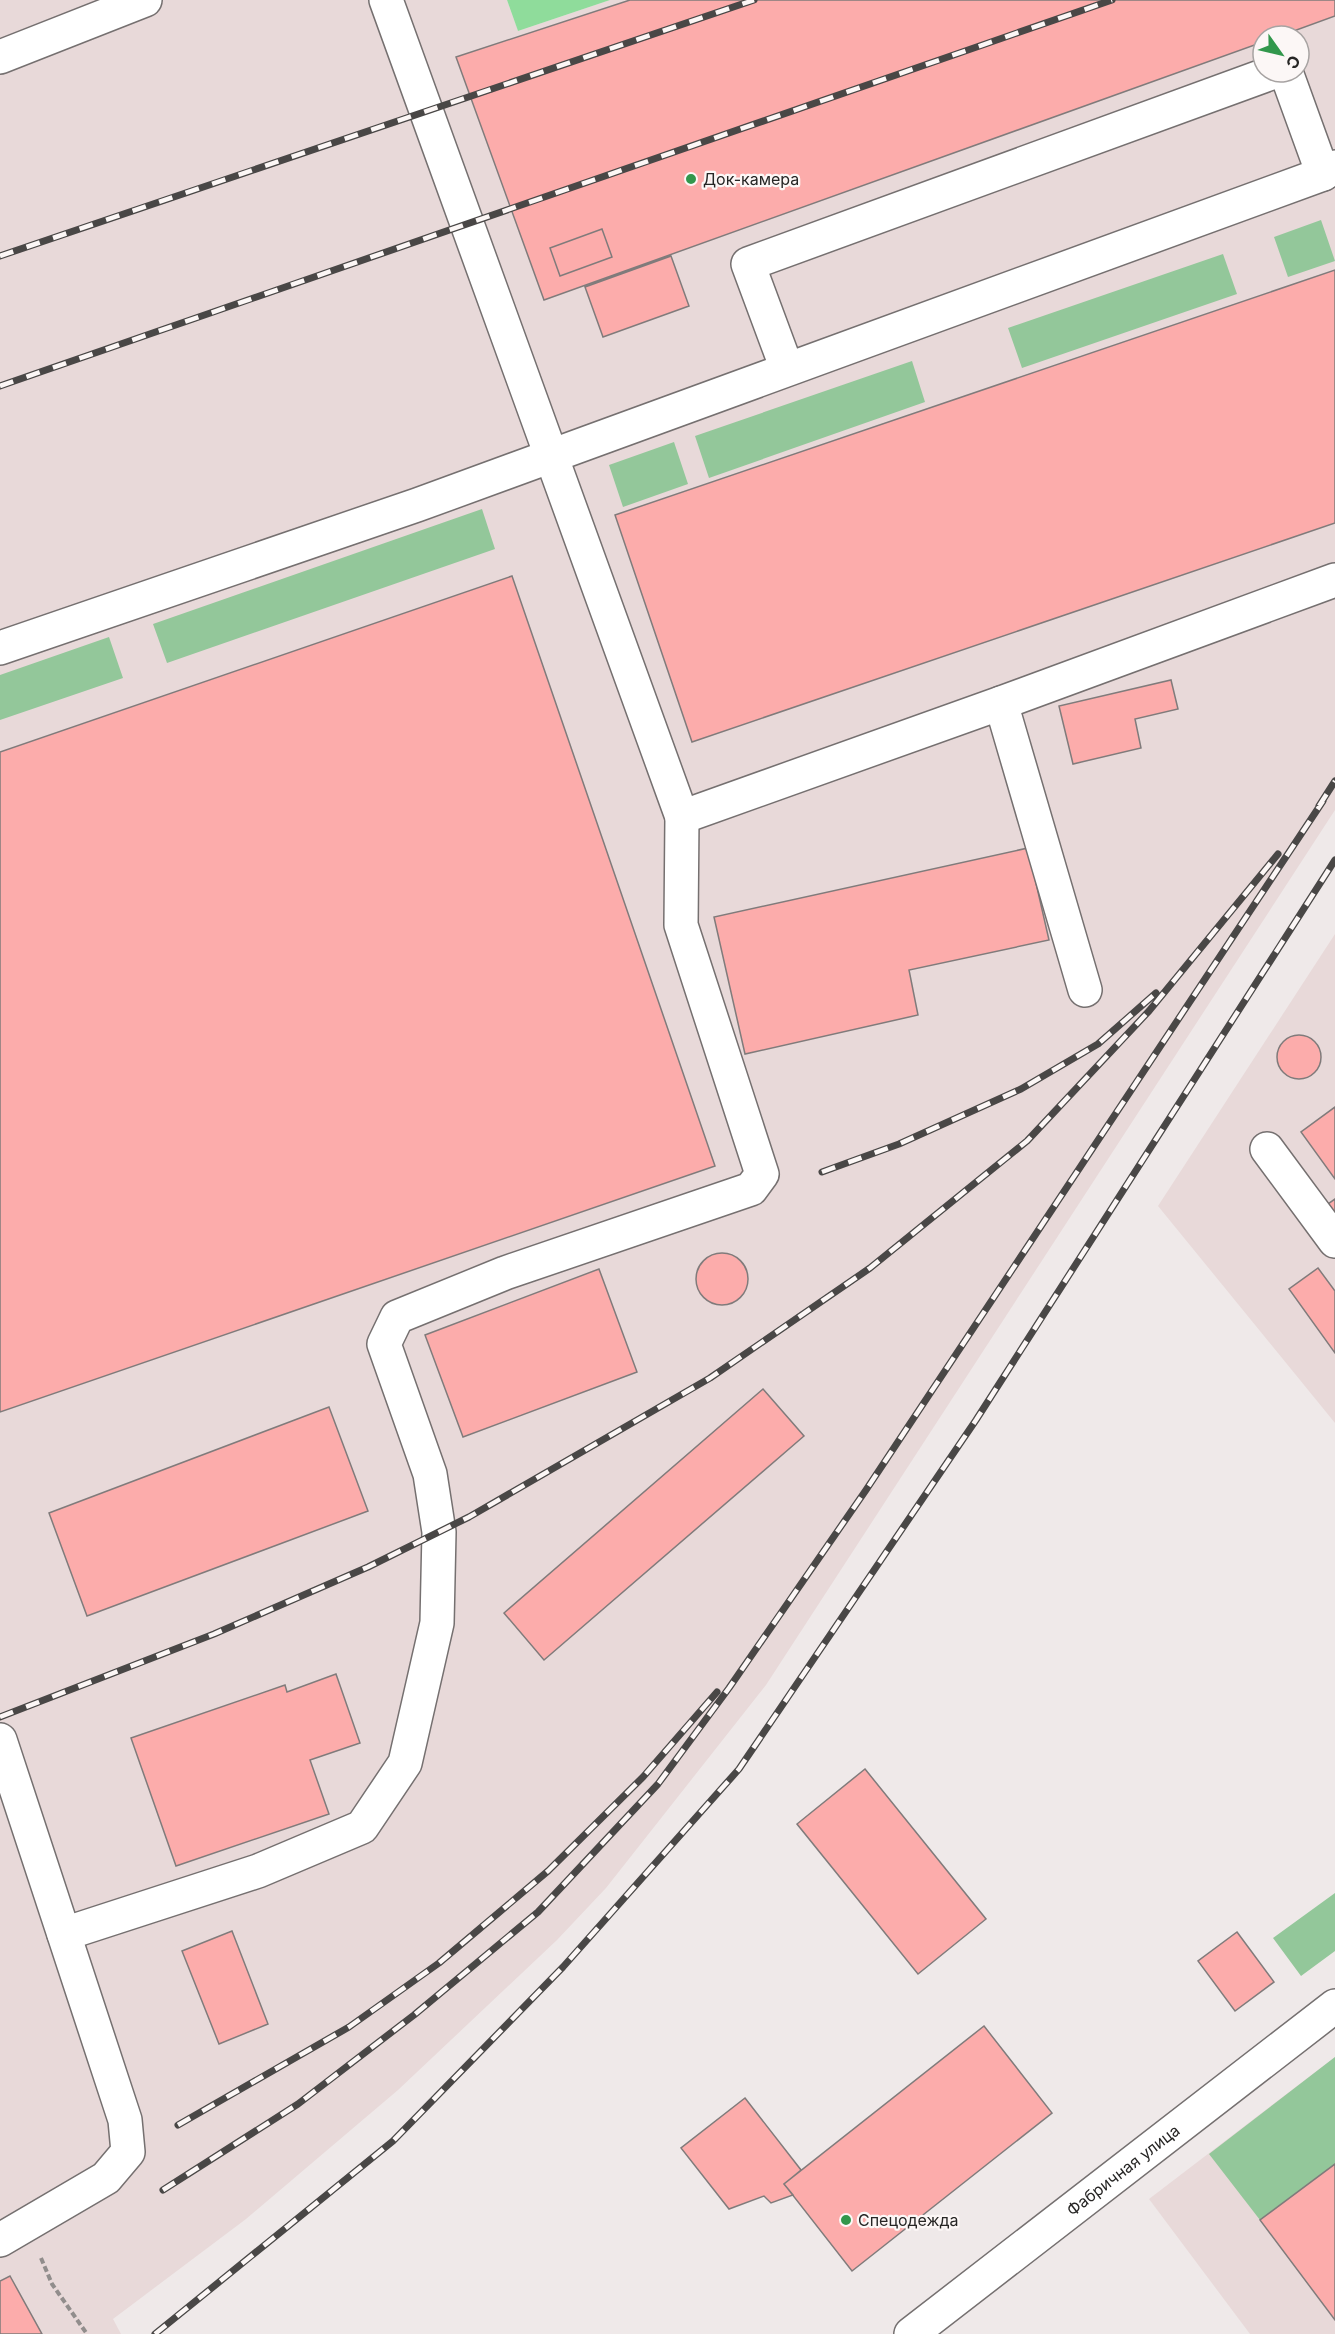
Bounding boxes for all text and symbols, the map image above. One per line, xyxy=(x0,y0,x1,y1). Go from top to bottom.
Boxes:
north arrow xyxy=(1251,24,1311,84)
text: С xyxy=(1282,52,1305,73)
place label: Док-камера xyxy=(703,169,799,189)
marker: Док-камера xyxy=(684,172,698,186)
street label: Фабричная улица xyxy=(1062,2120,1183,2220)
place label: Спецодежда xyxy=(858,2210,959,2230)
marker: Спецодежда xyxy=(839,2213,853,2227)

